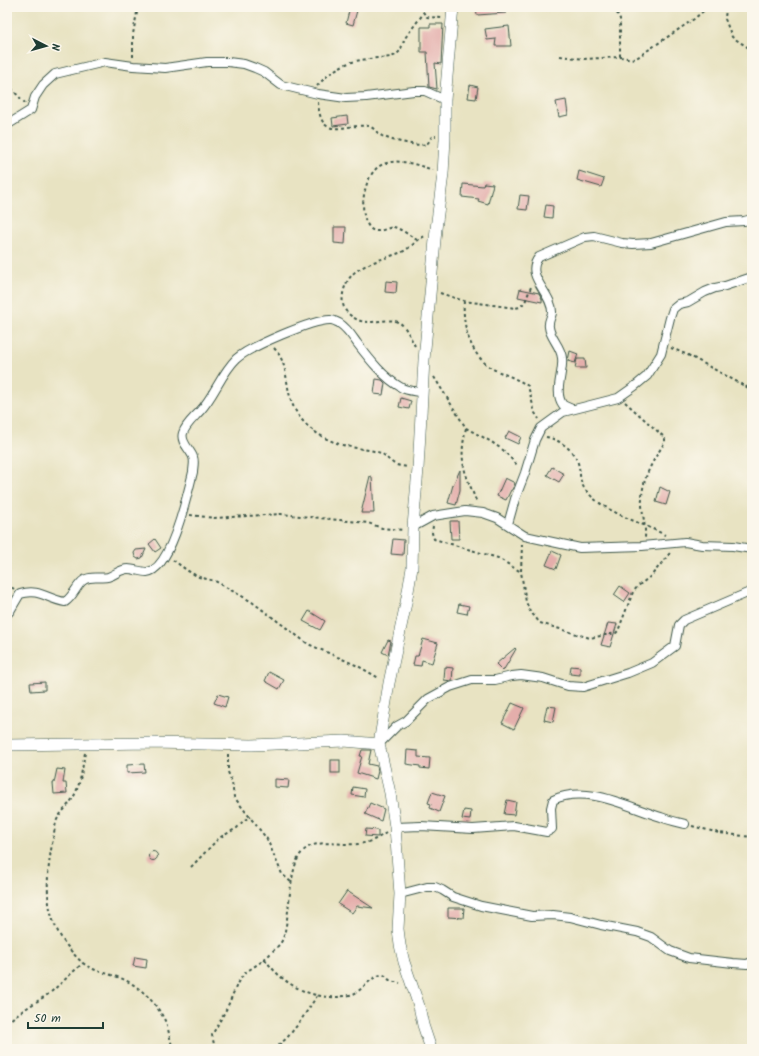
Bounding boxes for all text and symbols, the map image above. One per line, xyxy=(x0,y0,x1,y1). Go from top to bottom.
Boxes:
north arrow xyxy=(26,26,66,66)
text: N xyxy=(46,43,64,51)
scale bar xyxy=(28,1004,103,1030)
text: 50 m xyxy=(34,1009,61,1028)

